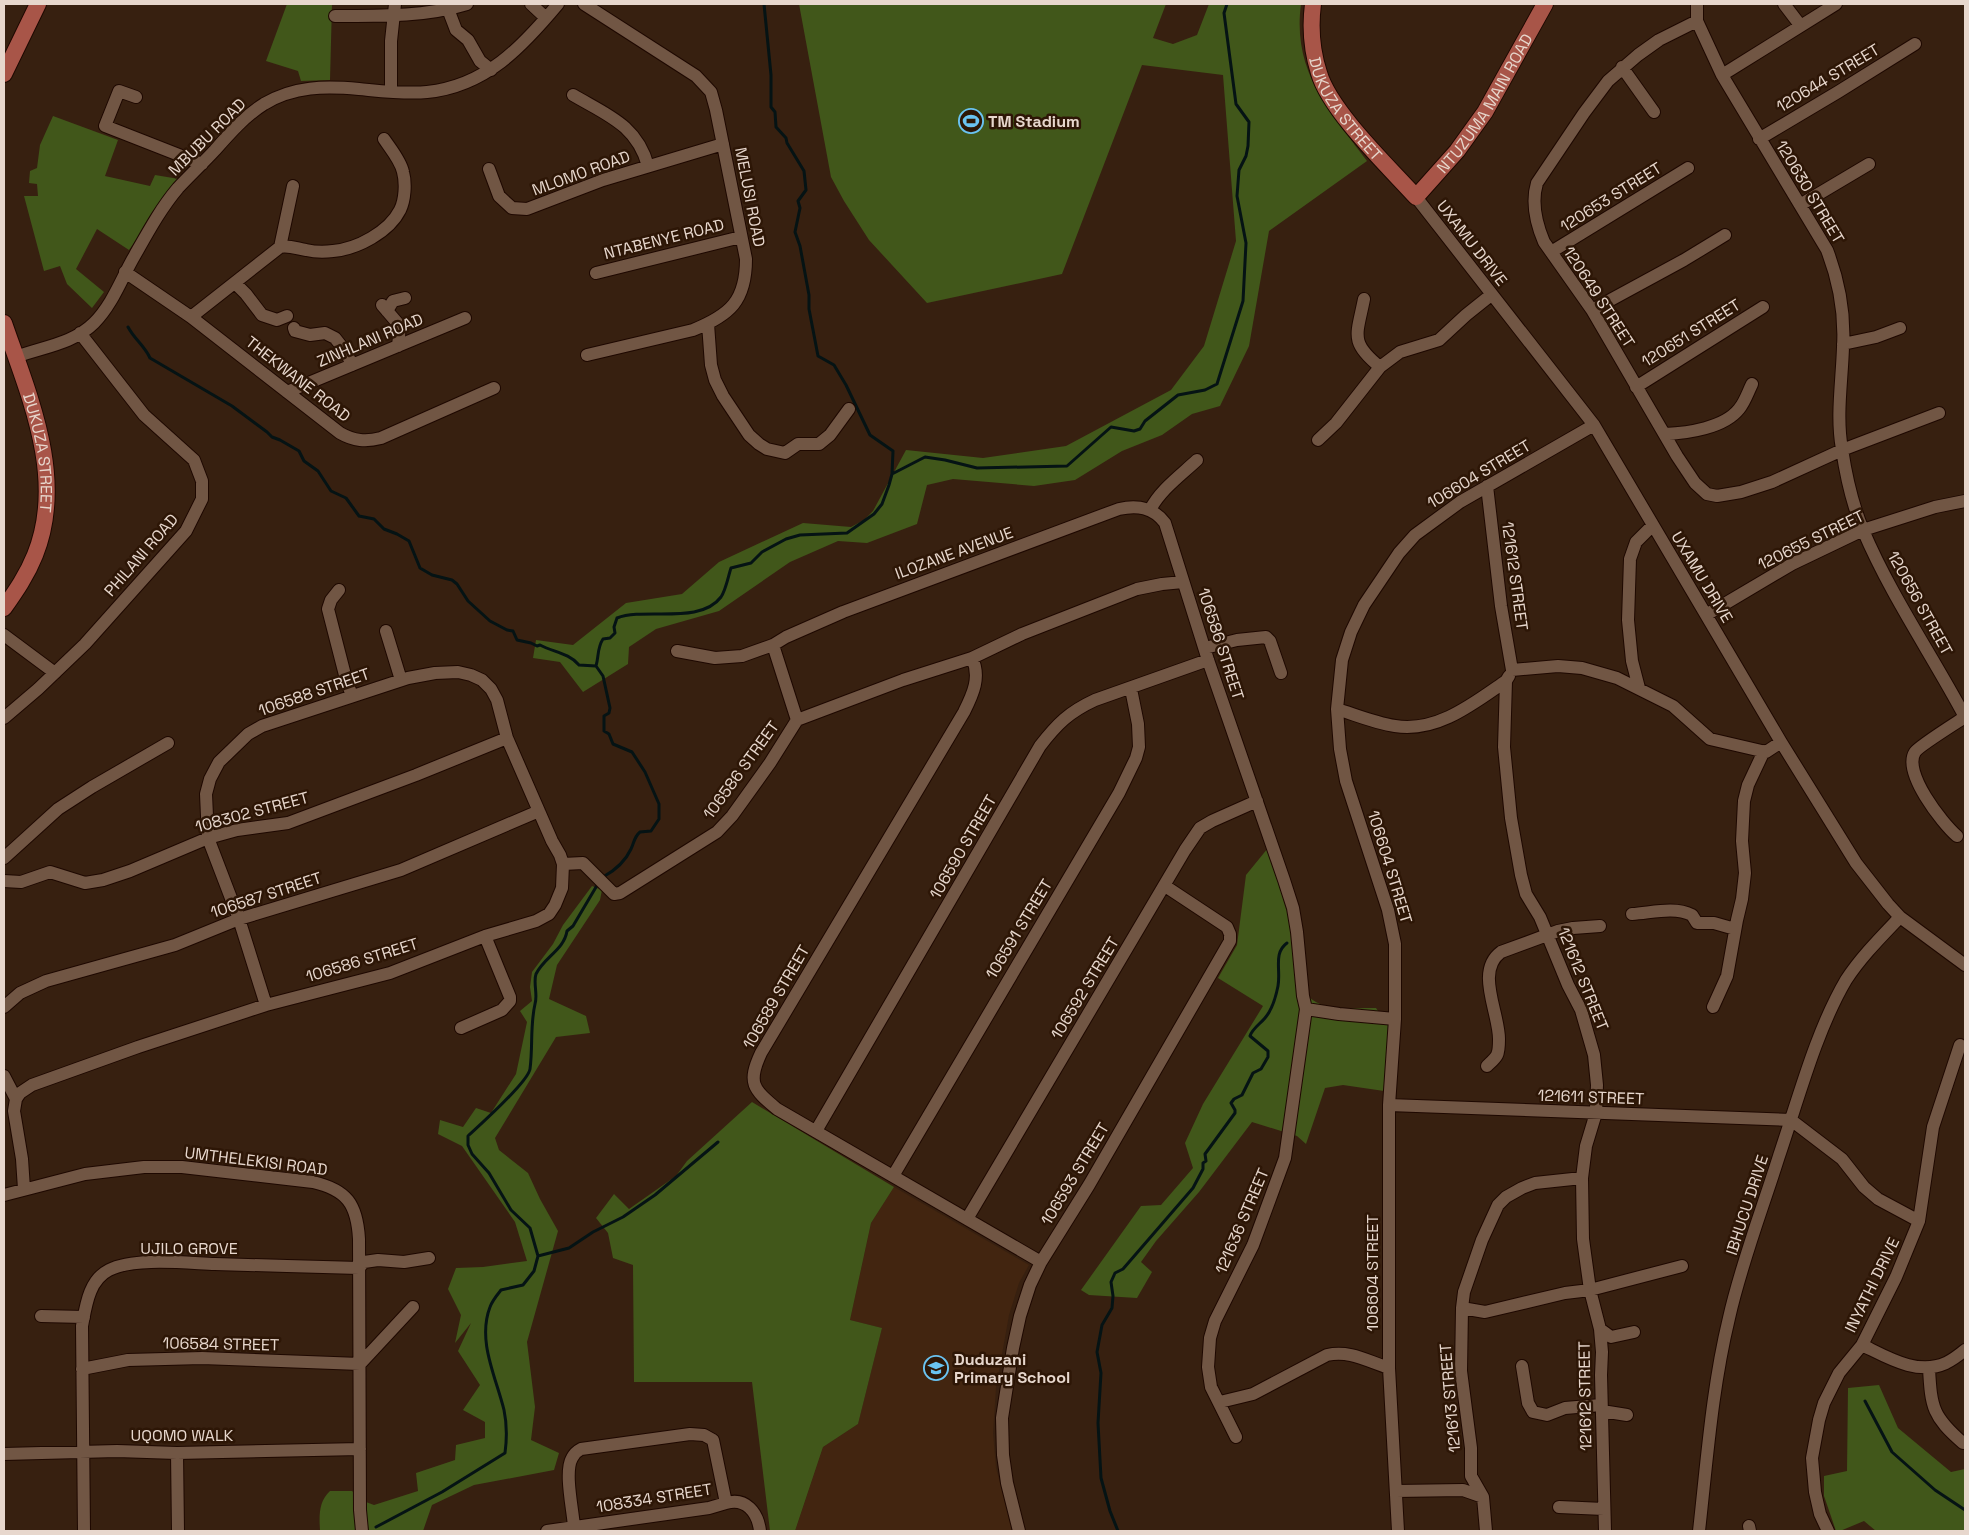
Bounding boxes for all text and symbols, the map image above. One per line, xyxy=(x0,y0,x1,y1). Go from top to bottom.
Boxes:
street label: NTUZUMA MAIN ROAD xyxy=(1432,30,1537,177)
street label: 120644 STREET xyxy=(1773,39,1883,117)
street label: DUKUZA STREET xyxy=(1305,55,1387,165)
street label: MBUBU ROAD xyxy=(164,94,250,180)
sports icon: TM Stadium xyxy=(958,108,984,134)
place label: TM Stadium xyxy=(988,111,1080,132)
street label: 120630 STREET xyxy=(1771,137,1849,247)
street label: MELUSI ROAD xyxy=(730,145,770,249)
street label: MLOMO ROAD xyxy=(529,146,633,200)
street label: 120653 STREET xyxy=(1556,157,1666,237)
street label: UXAMU DRIVE xyxy=(1432,196,1512,290)
street label: NTABENYE ROAD xyxy=(602,214,726,264)
street label: 120649 STREET xyxy=(1558,242,1640,352)
street label: 120651 STREET xyxy=(1638,294,1744,372)
street label: ZINHLANI ROAD xyxy=(314,308,426,372)
street label: THEKWANE ROAD xyxy=(241,332,355,426)
street label: DUKUZA STREET xyxy=(18,390,57,513)
street label: 106604 STREET xyxy=(1423,435,1535,513)
street label: 120655 STREET xyxy=(1754,505,1868,575)
street label: PHILANI ROAD xyxy=(99,509,183,601)
street label: 121612 STREET xyxy=(1497,520,1533,632)
street label: ILOZANE AVENUE xyxy=(892,522,1016,584)
street label: UXAMU DRIVE xyxy=(1666,527,1738,627)
street label: 120656 STREET xyxy=(1883,547,1957,659)
street label: 106586 STREET xyxy=(1193,585,1249,703)
street label: 106588 STREET xyxy=(255,663,373,721)
street label: 106586 STREET xyxy=(698,717,784,823)
street label: 108302 STREET xyxy=(193,787,311,837)
street label: 106590 STREET xyxy=(925,791,1001,903)
street label: 106604 STREET xyxy=(1363,808,1417,926)
street label: 106587 STREET xyxy=(208,867,324,923)
street label: 106591 STREET xyxy=(981,875,1057,983)
street label: 121612 STREET xyxy=(1553,924,1613,1034)
street label: 106586 STREET xyxy=(303,933,421,987)
street label: 106592 STREET xyxy=(1046,933,1124,1043)
street label: 106589 STREET xyxy=(738,941,814,1053)
street label: 121611 STREET xyxy=(1537,1085,1645,1109)
street label: 106593 STREET xyxy=(1036,1119,1114,1229)
street label: UMTHELEKISI ROAD xyxy=(183,1142,329,1180)
street label: IBHUCU DRIVE xyxy=(1721,1152,1773,1258)
street label: 121636 STREET xyxy=(1210,1165,1274,1277)
street label: 106604 STREET xyxy=(1362,1214,1383,1332)
street label: INYATHI DRIVE xyxy=(1840,1234,1904,1336)
street label: UJILO GROVE xyxy=(140,1238,238,1259)
street label: 106584 STREET xyxy=(162,1332,280,1356)
street label: 121612 STREET xyxy=(1574,1341,1596,1451)
street label: 121613 STREET xyxy=(1435,1343,1465,1453)
place label: Duduzani Primary School xyxy=(954,1349,1070,1388)
school or university icon: Duduzani Primary School xyxy=(923,1355,949,1381)
street label: UQOMO WALK xyxy=(131,1425,234,1446)
street label: 108334 STREET xyxy=(595,1479,713,1517)

